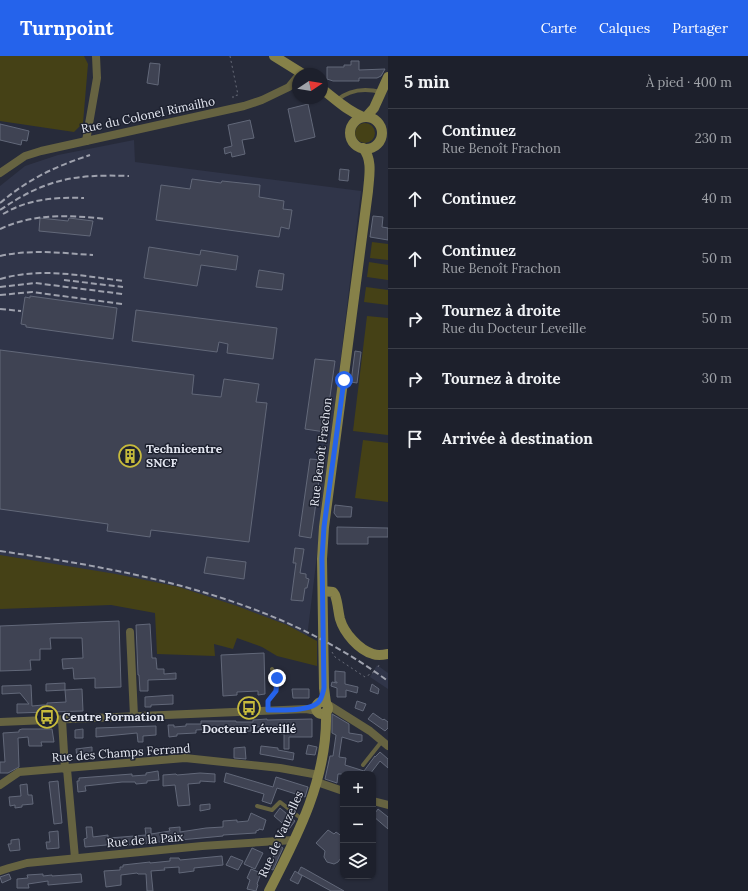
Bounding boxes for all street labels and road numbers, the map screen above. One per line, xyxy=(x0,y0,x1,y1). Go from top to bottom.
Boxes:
street label: Rue du Colonel Rimailho xyxy=(80,93,216,136)
street label: Rue Benoît Frachon xyxy=(306,397,335,507)
street label: Rue des Champs Ferrand xyxy=(51,740,191,765)
street label: Rue de Vauzelles xyxy=(255,788,307,879)
street label: Rue de la Paix xyxy=(106,829,185,850)

